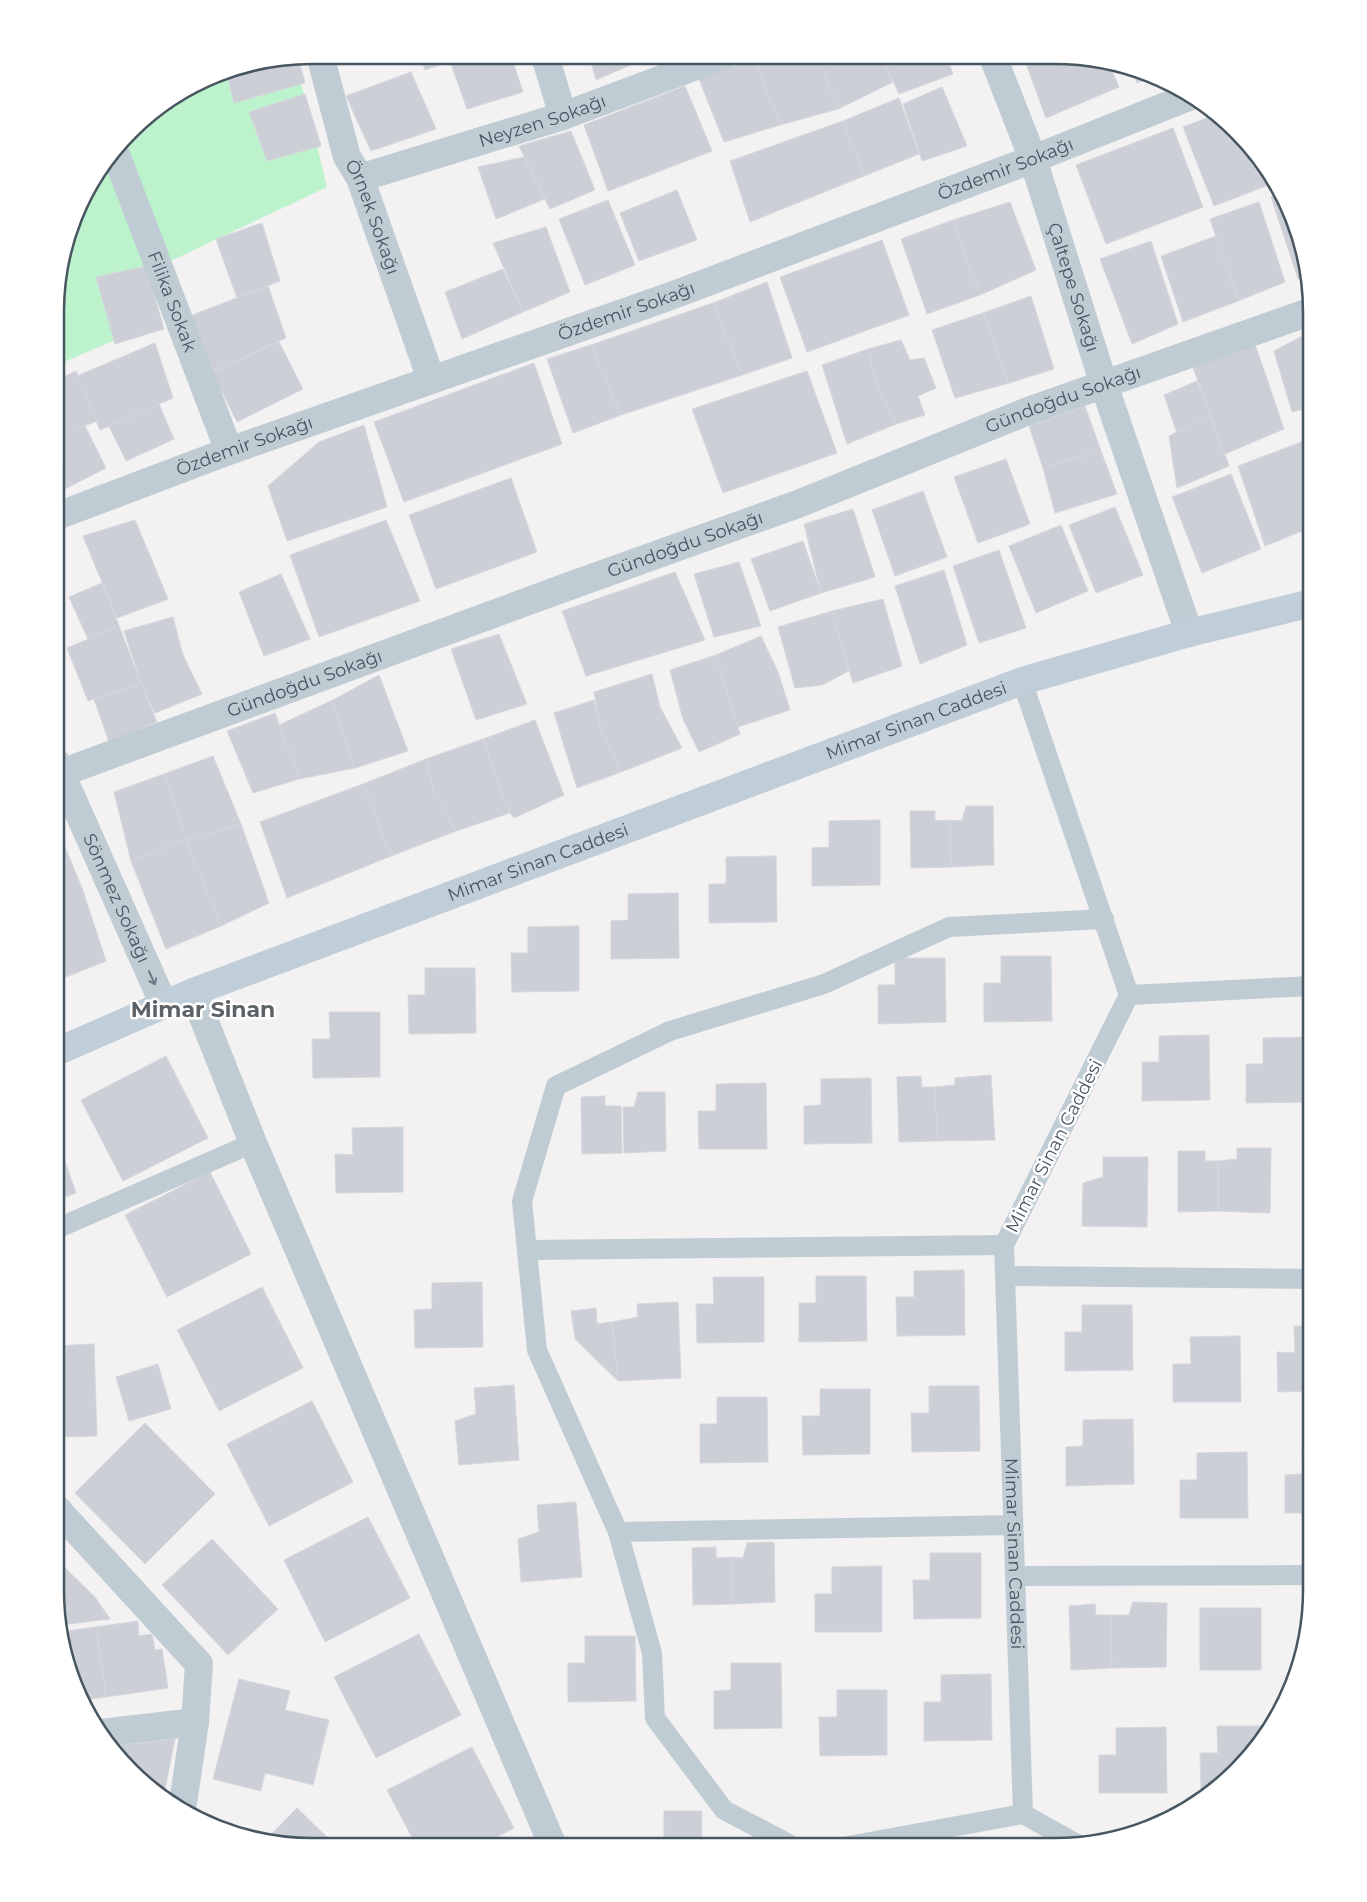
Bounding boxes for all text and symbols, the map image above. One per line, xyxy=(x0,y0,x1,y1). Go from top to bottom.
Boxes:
street label: Neyzen Sokağı xyxy=(476,90,609,152)
street label: Özdemir Sokağı xyxy=(934,133,1077,205)
street label: Örnek Sokağı xyxy=(340,155,404,277)
street label: Çaltepe Sokağı xyxy=(1043,220,1104,355)
street label: Filika Sokak xyxy=(143,248,201,355)
street label: Özdemir Sokağı xyxy=(555,277,698,346)
street label: Gündoğdu Sokağı xyxy=(982,361,1144,438)
street label: Özdemir Sokağı xyxy=(173,411,316,481)
street label: Gündoğdu Sokağı xyxy=(604,506,766,583)
street label: Gündoğdu Sokağı xyxy=(224,645,385,722)
street label: Mimar Sinan Caddesi xyxy=(823,677,1010,765)
street label: Mimar Sinan Caddesi xyxy=(444,819,631,907)
street label: Sönmez Sokağı xyxy=(78,830,155,966)
one-way arrow xyxy=(148,970,158,985)
district label: Mimar Sinan xyxy=(131,996,275,1023)
street label: Mimar Sinan Caddesi xyxy=(1001,1056,1107,1236)
street label: Mimar Sinan Caddesi xyxy=(1000,1458,1028,1650)

